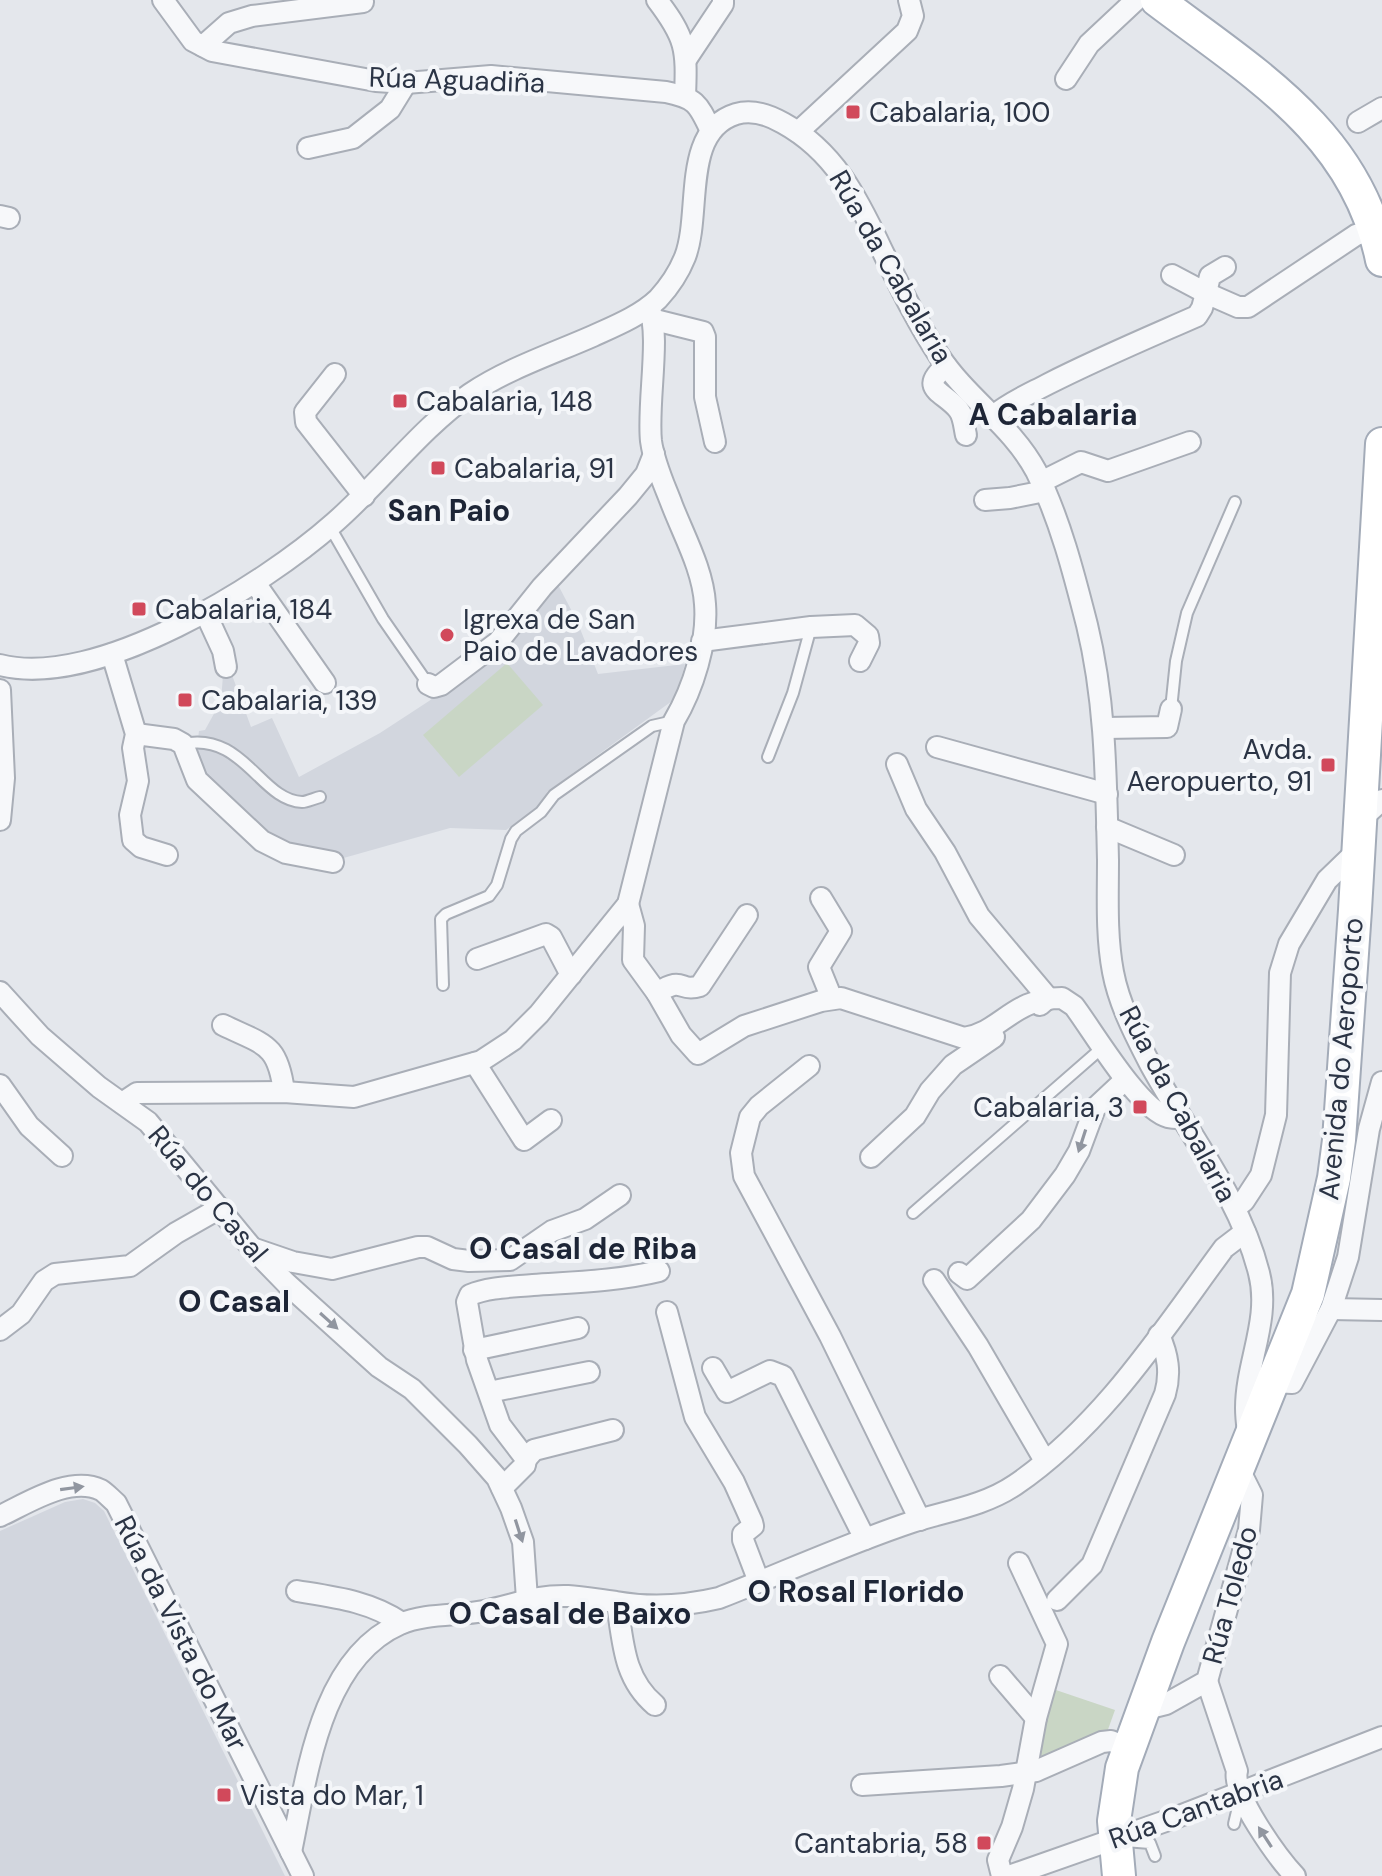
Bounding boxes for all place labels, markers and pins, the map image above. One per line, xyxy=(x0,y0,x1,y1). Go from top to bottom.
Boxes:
place label: Cabalaria, 100 xyxy=(869,94,1050,131)
marker: Cabalaria, 100 xyxy=(844,103,862,121)
place label: Cabalaria, 148 xyxy=(416,383,593,420)
marker: Cabalaria, 148 xyxy=(391,392,409,410)
place label: Cabalaria, 91 xyxy=(454,450,614,487)
marker: Cabalaria, 91 xyxy=(429,459,447,477)
place label: Cabalaria, 184 xyxy=(155,591,332,628)
marker: Cabalaria, 184 xyxy=(130,600,148,618)
place label: Igrexa de San Paio de Lavadores xyxy=(463,601,698,670)
marker: Igrexa de San Paio de Lavadores xyxy=(438,626,456,644)
place label: Cabalaria, 139 xyxy=(201,682,377,719)
marker: Cabalaria, 139 xyxy=(176,691,194,709)
place label: Avda. Aeropuerto, 91 xyxy=(1126,731,1312,800)
marker: Avda. Aeropuerto, 91 xyxy=(1319,756,1337,774)
place label: Cabalaria, 3 xyxy=(973,1089,1124,1126)
marker: Cabalaria, 3 xyxy=(1131,1098,1149,1116)
place label: Vista do Mar, 1 xyxy=(240,1777,424,1814)
marker: Vista do Mar, 1 xyxy=(215,1786,233,1804)
place label: Cantabria, 58 xyxy=(794,1825,968,1862)
marker: Cantabria, 58 xyxy=(975,1834,993,1852)

